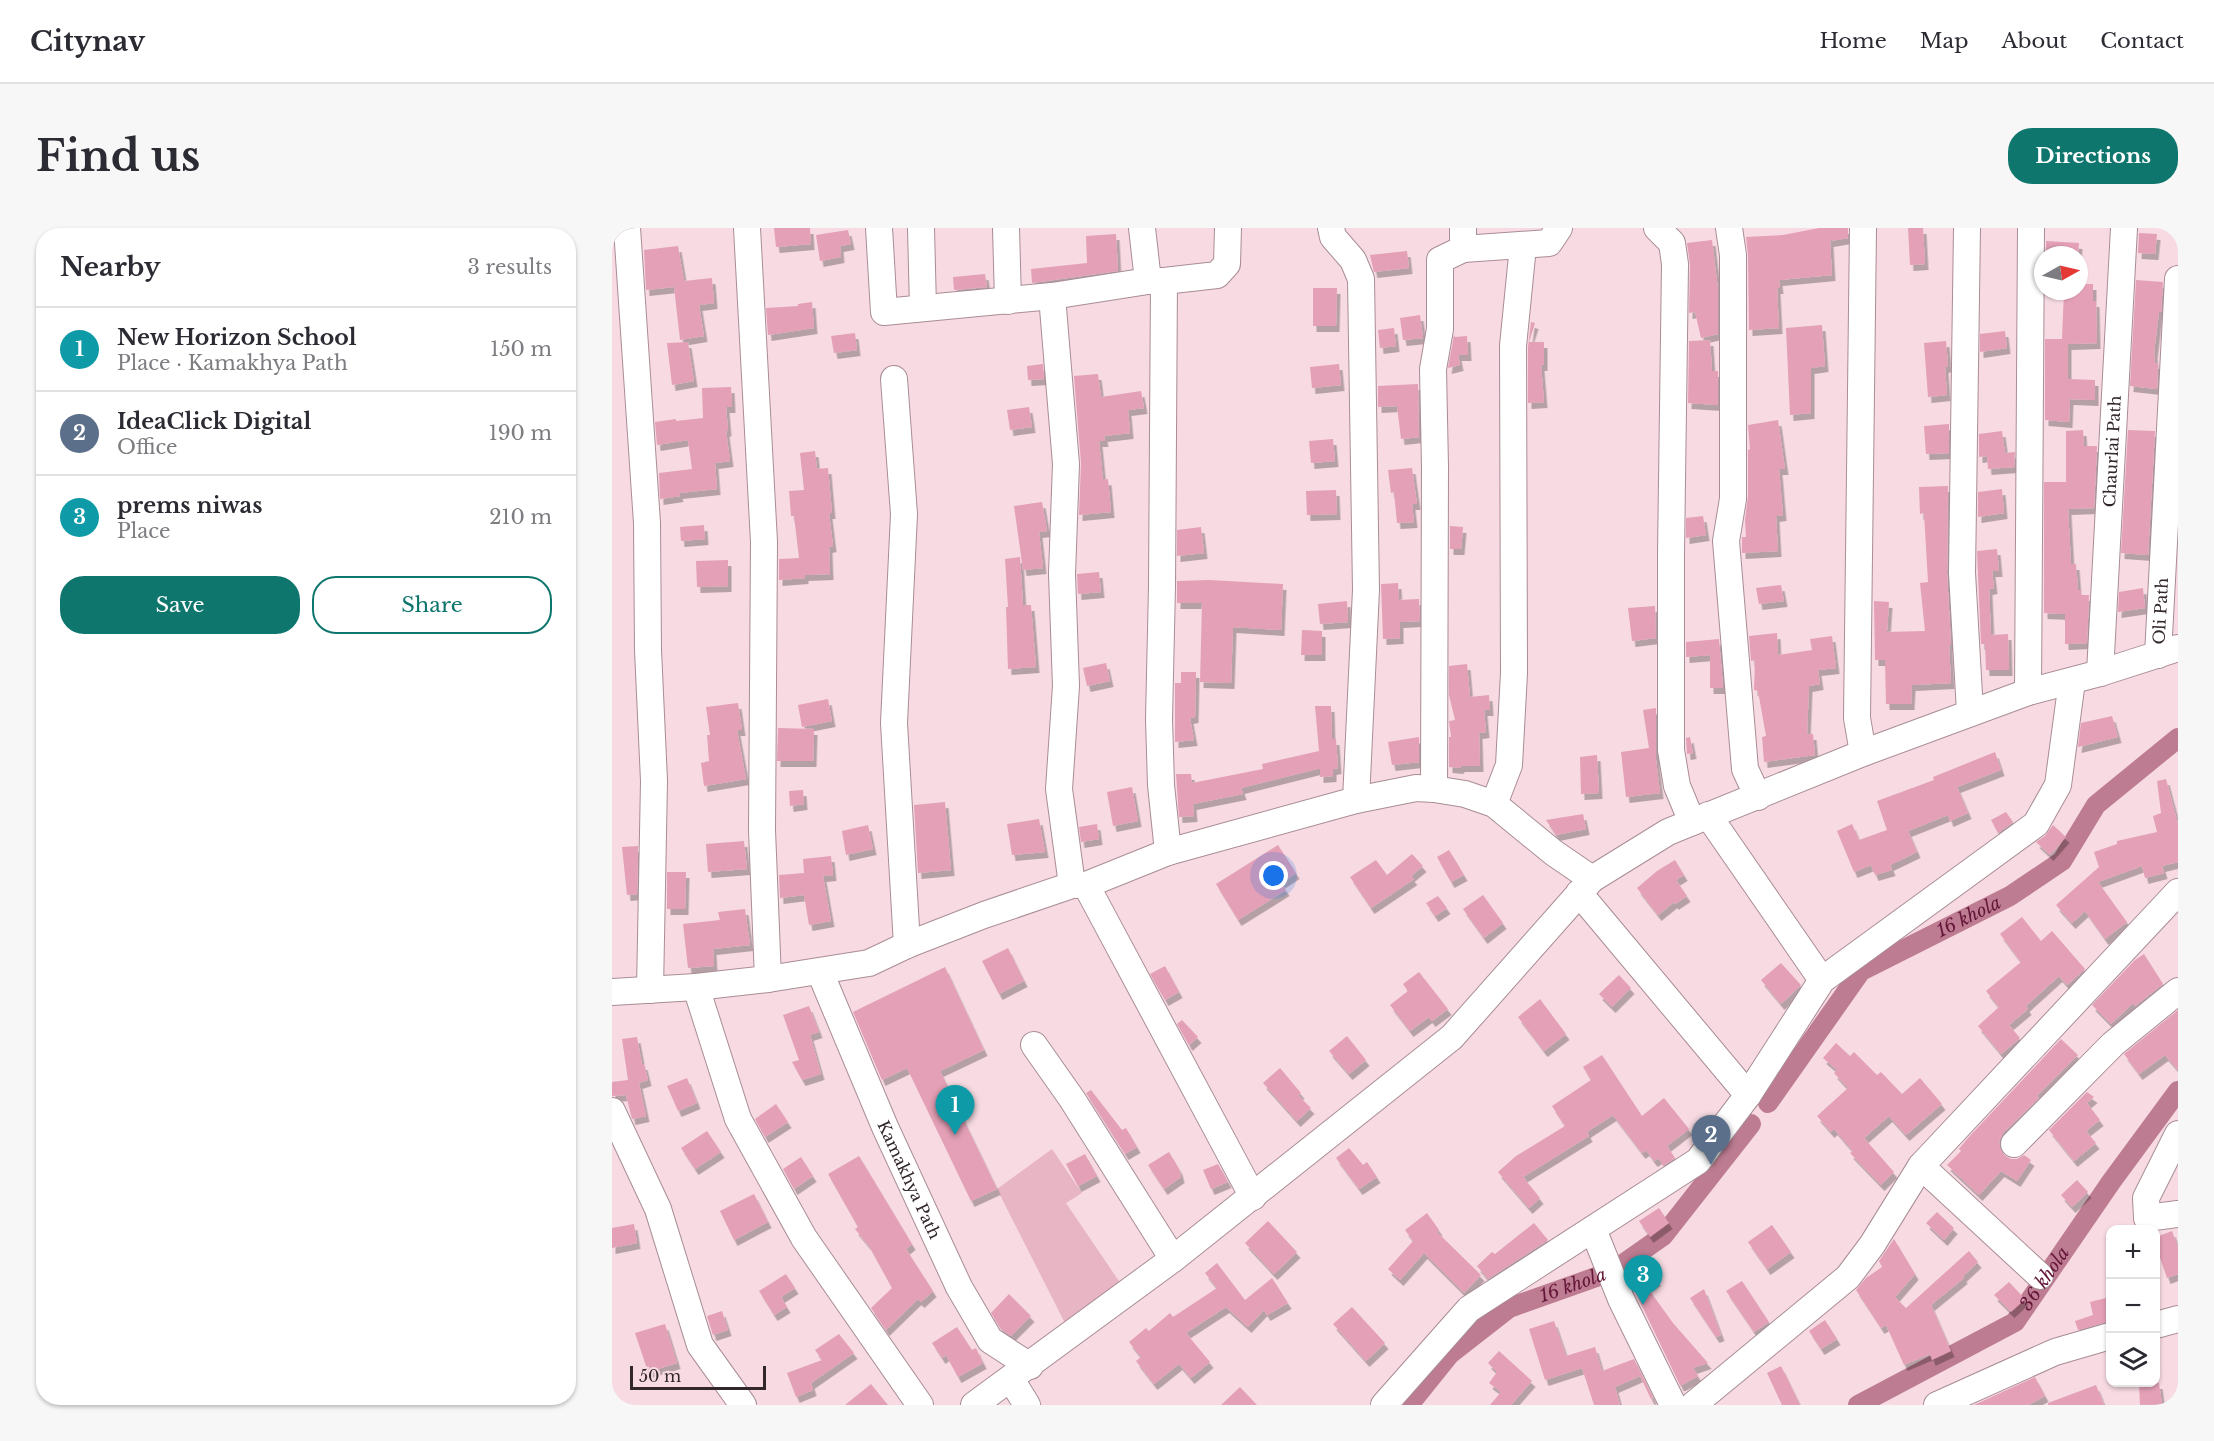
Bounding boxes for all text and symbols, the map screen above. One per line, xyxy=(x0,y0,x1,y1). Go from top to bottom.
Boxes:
text: Citynav xyxy=(30,24,145,59)
text: Home xyxy=(1820,28,1887,54)
text: Map xyxy=(1920,28,1968,54)
text: About xyxy=(2001,28,2067,54)
text: Contact xyxy=(2100,28,2184,54)
button: Directions xyxy=(2008,128,2178,184)
text: Find us xyxy=(36,130,200,182)
north arrow xyxy=(2034,246,2088,300)
text: Nearby xyxy=(60,251,161,283)
text: 3 results xyxy=(468,255,552,279)
text: New Horizon School xyxy=(117,324,357,351)
text: 1 xyxy=(75,337,84,361)
text: 150 m xyxy=(490,337,552,361)
text: Place · Kamakhya Path xyxy=(117,351,348,375)
street label: Chaurlai Path xyxy=(2099,395,2125,508)
text: IdeaClick Digital xyxy=(117,408,311,435)
text: 2 xyxy=(73,421,86,445)
text: 190 m xyxy=(489,421,552,445)
text: Office xyxy=(117,435,178,459)
text: prems niwas xyxy=(117,492,262,519)
text: 3 xyxy=(73,505,86,529)
text: 210 m xyxy=(489,505,552,529)
text: Place xyxy=(117,519,171,543)
button: Save xyxy=(60,576,300,634)
button: Share xyxy=(312,576,552,634)
street label: Oli Path xyxy=(2149,577,2172,645)
your location xyxy=(1259,861,1288,890)
water label: 16 khola xyxy=(1932,891,2005,943)
pin: 1 xyxy=(936,1086,974,1135)
pin: 2 xyxy=(1692,1116,1730,1165)
street label: Kamakhya Path xyxy=(873,1117,945,1242)
map controls xyxy=(2106,1225,2160,1387)
button: + xyxy=(2106,1225,2160,1279)
water label: 36 khola xyxy=(2015,1243,2074,1315)
pin: 3 xyxy=(1624,1256,1662,1305)
water label: 16 khola xyxy=(1535,1263,1609,1308)
button: − xyxy=(2106,1279,2160,1333)
button: layers xyxy=(2106,1333,2160,1387)
scale bar xyxy=(630,1363,766,1390)
text: 50 m xyxy=(639,1366,681,1386)

